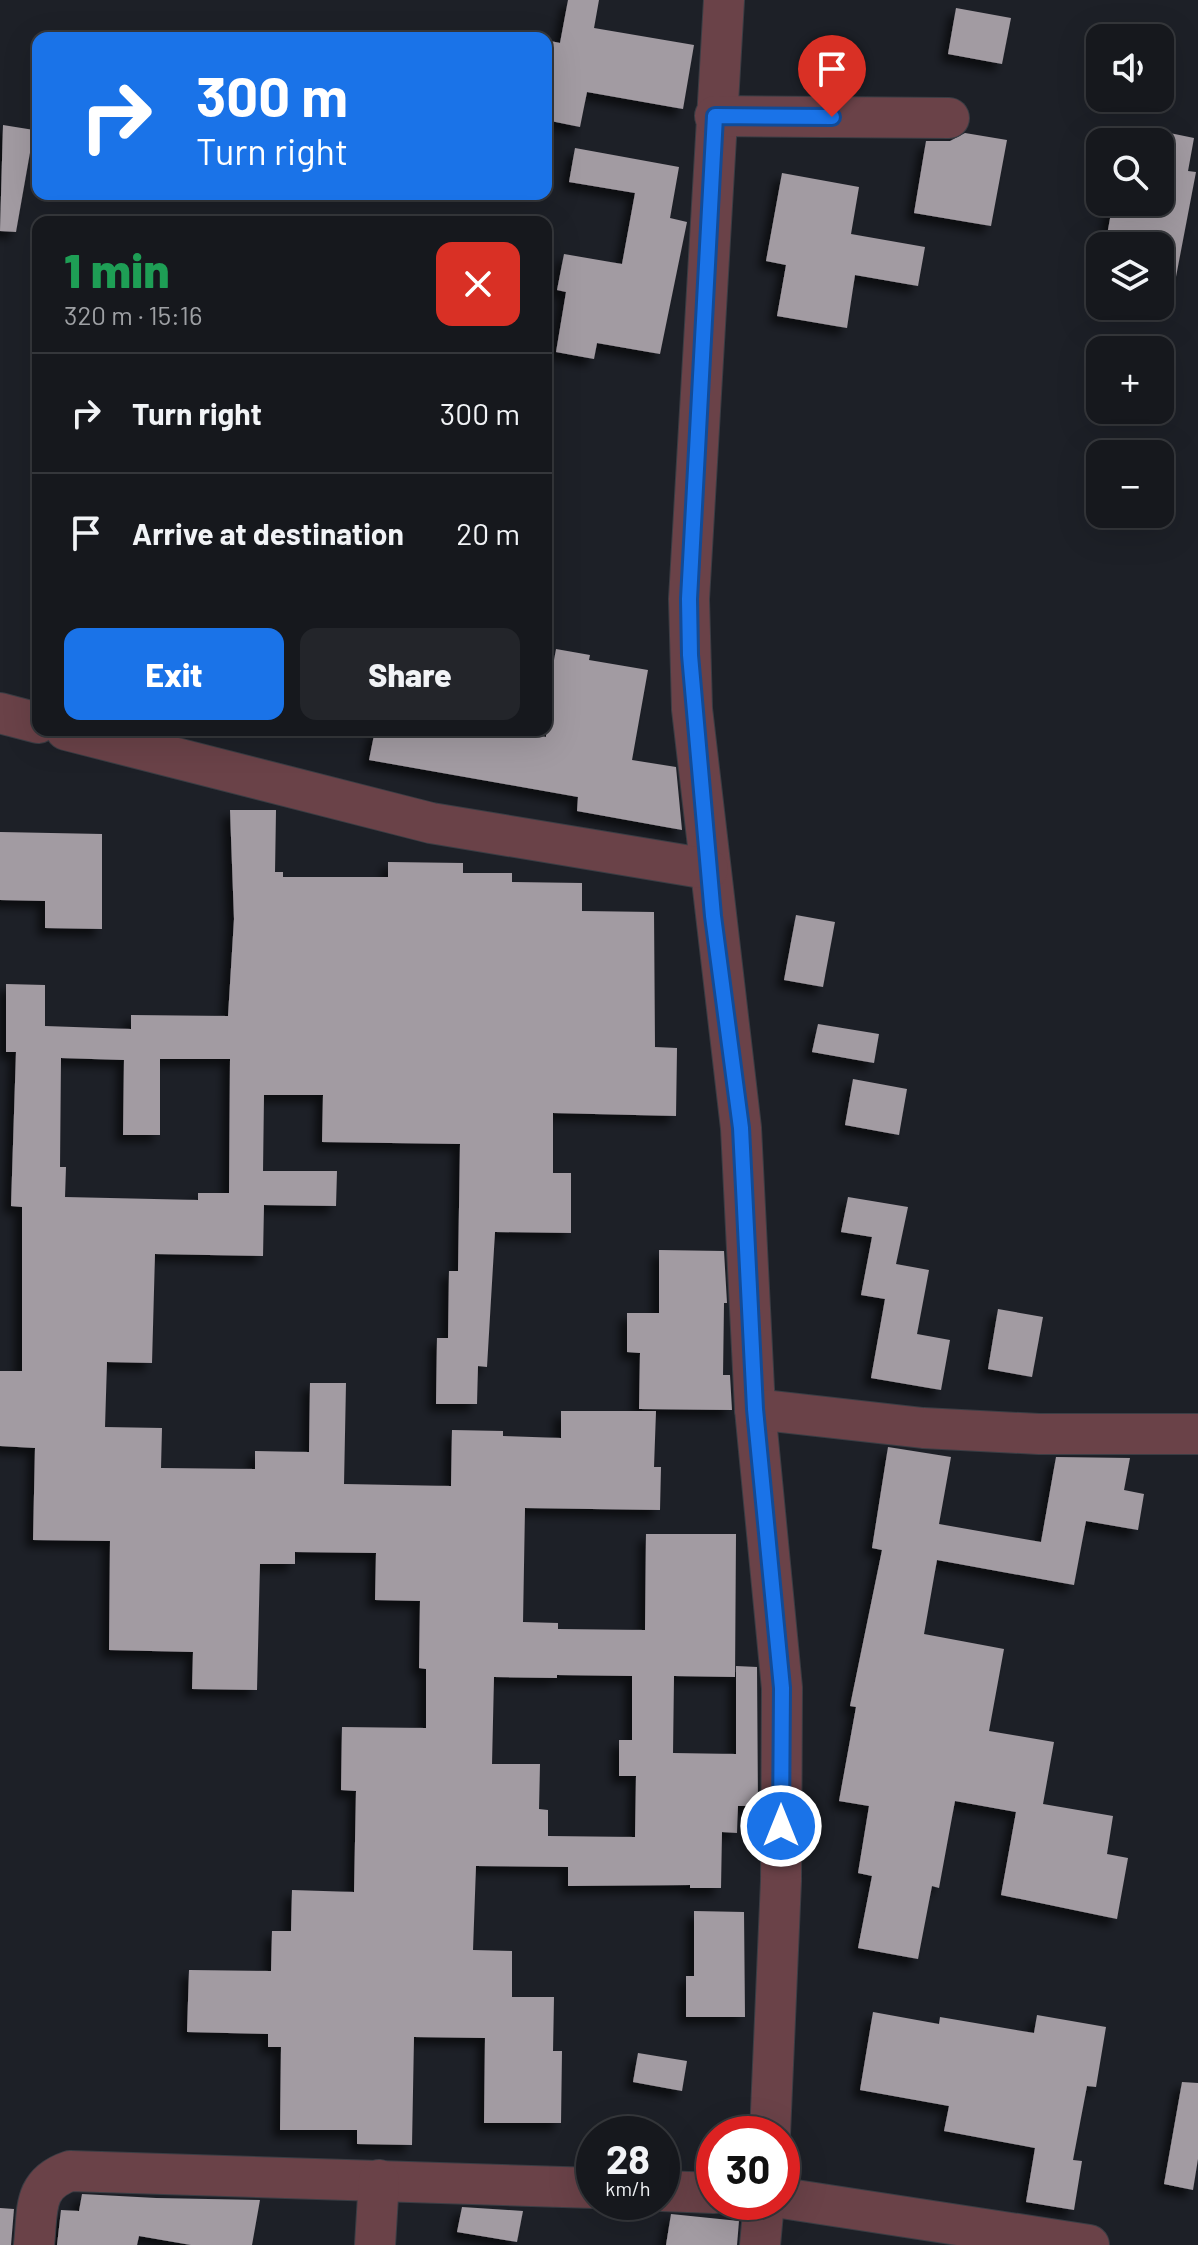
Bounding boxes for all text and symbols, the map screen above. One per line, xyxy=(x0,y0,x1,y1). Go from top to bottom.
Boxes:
map controls xyxy=(1086,24,1174,528)
button: sound xyxy=(1086,24,1174,112)
pin xyxy=(798,35,866,117)
icon: arrive xyxy=(810,47,854,91)
text: 300 m xyxy=(196,61,348,128)
icon: right xyxy=(64,64,168,168)
button: search xyxy=(1086,128,1174,216)
text: Turn right xyxy=(196,129,348,172)
button: layers xyxy=(1086,232,1174,320)
text: 1 min xyxy=(64,240,170,298)
button: close xyxy=(436,242,520,326)
text: 320 m · 15:16 xyxy=(64,299,202,330)
button: + xyxy=(1086,336,1174,424)
icon: right xyxy=(64,391,108,435)
text: Turn right xyxy=(132,395,262,431)
text: 300 m xyxy=(440,395,520,431)
button: − xyxy=(1086,440,1174,528)
icon: arrive xyxy=(64,511,108,555)
text: Arrive at destination xyxy=(132,515,404,551)
text: 20 m xyxy=(456,515,520,551)
button: Exit xyxy=(64,628,284,720)
button: Share xyxy=(300,628,520,720)
position arrow xyxy=(739,1784,823,1868)
speed limit sign: 30 xyxy=(696,2116,800,2220)
text: 28 xyxy=(606,2134,650,2182)
text: km/h xyxy=(605,2176,651,2200)

